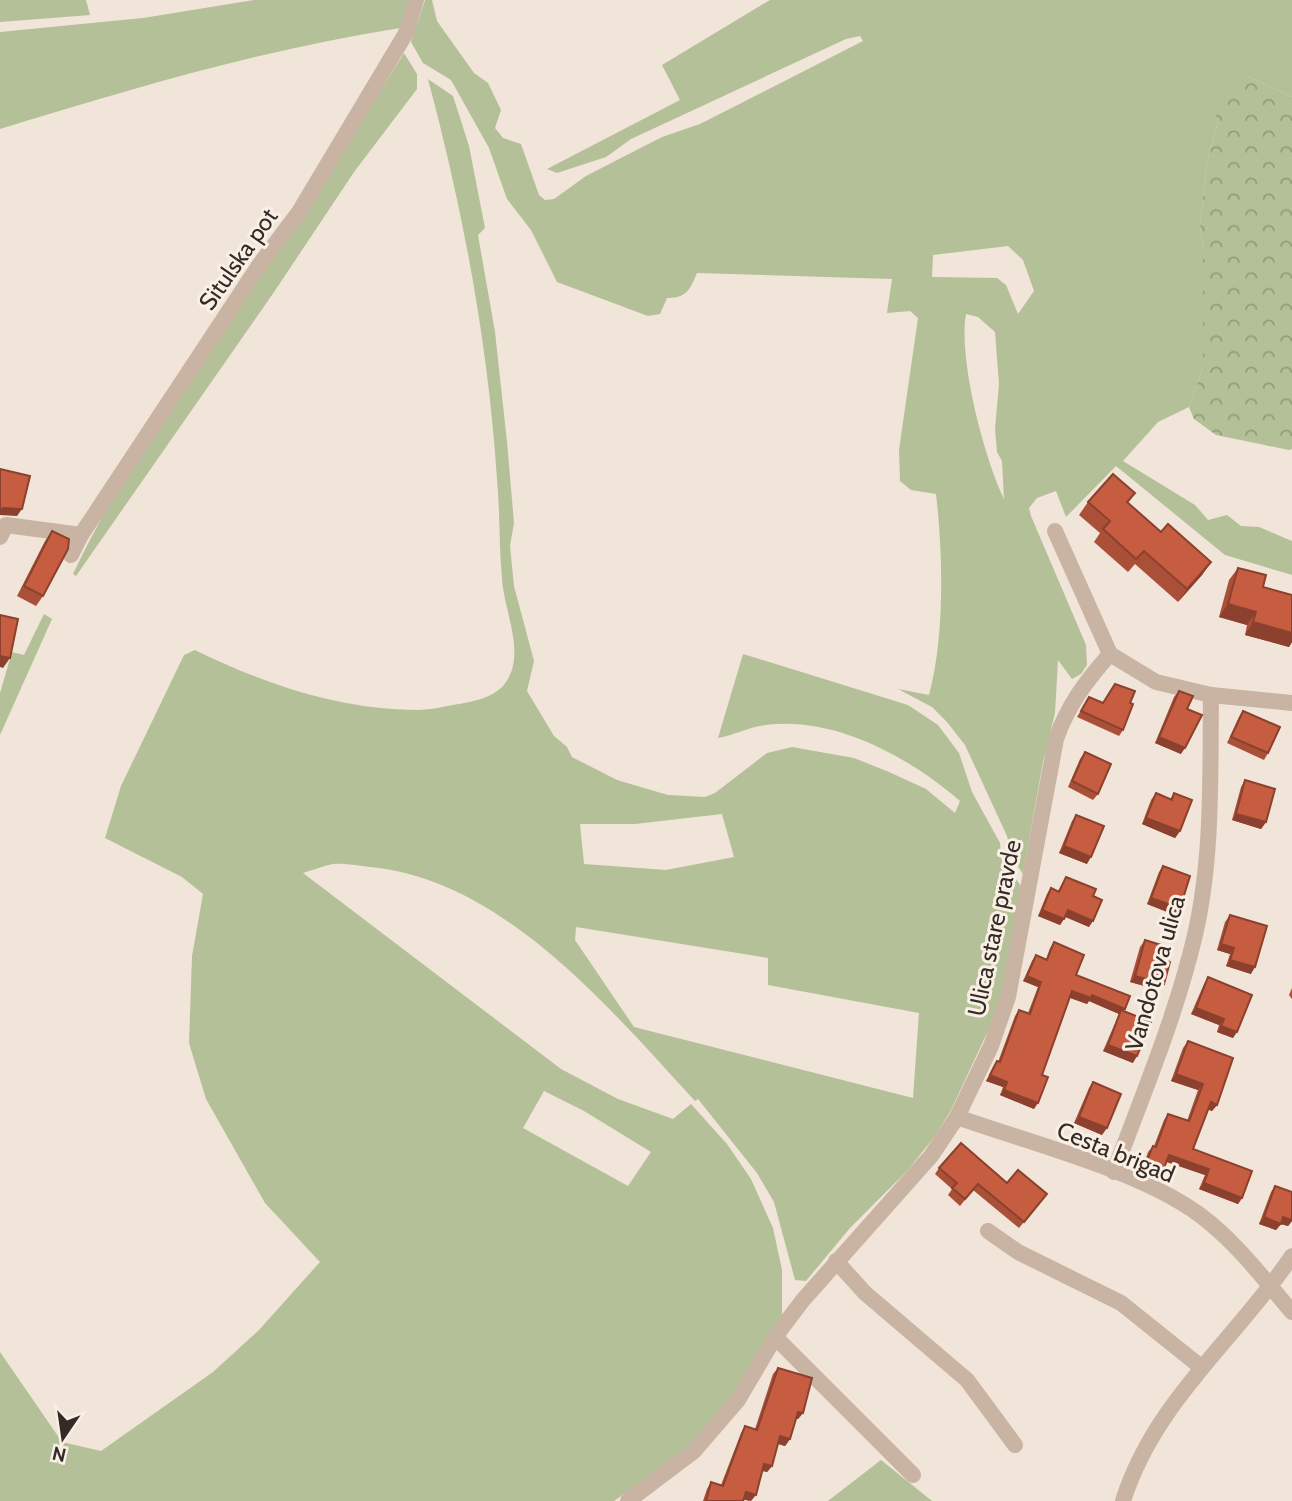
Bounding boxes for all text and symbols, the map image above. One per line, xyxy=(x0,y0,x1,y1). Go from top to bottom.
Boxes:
street label: Situlska pot xyxy=(192,203,284,315)
street label: Ulica stare pravde xyxy=(961,837,1027,1019)
street label: Vandotova ulica xyxy=(1119,892,1191,1054)
street label: Cesta brigad xyxy=(1053,1115,1179,1189)
north arrow xyxy=(28,1403,98,1473)
text: N xyxy=(50,1441,68,1467)

